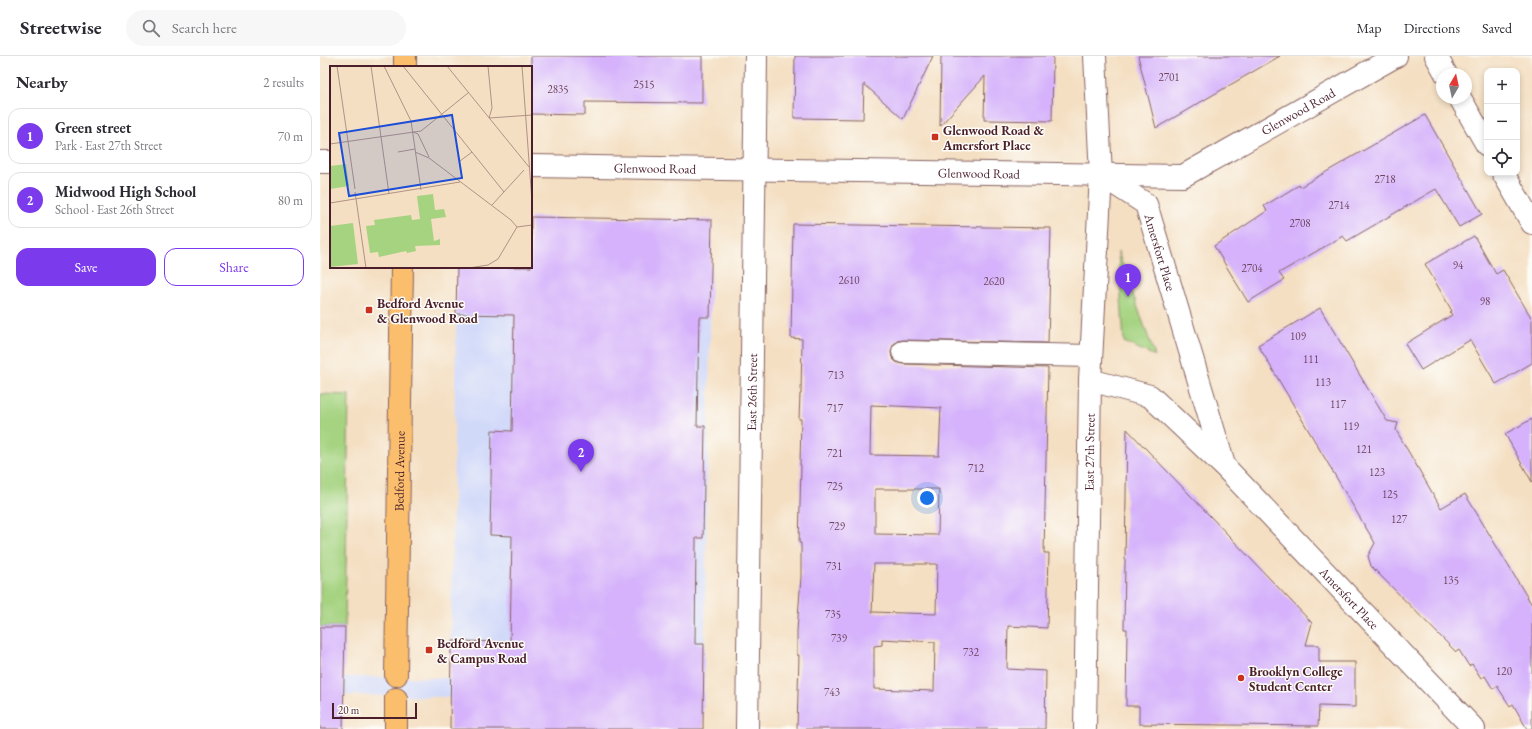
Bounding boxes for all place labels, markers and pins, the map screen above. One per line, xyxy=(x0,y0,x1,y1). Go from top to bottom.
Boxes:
place label: Glenwood Road & Amersfort Place xyxy=(942,122,1045,154)
marker: Glenwood Road & Amersfort Place xyxy=(930,132,940,142)
pin: 1 xyxy=(1115,264,1141,297)
place label: Bedford Avenue & Glenwood Road xyxy=(377,295,479,327)
marker: Bedford Avenue & Glenwood Road xyxy=(364,305,374,315)
pin: 2 xyxy=(568,439,594,472)
place label: Bedford Avenue & Campus Road xyxy=(437,635,528,667)
marker: Bedford Avenue & Campus Road xyxy=(424,645,434,655)
place label: Brooklyn College Student Center xyxy=(1249,663,1343,695)
marker: Brooklyn College Student Center xyxy=(1236,673,1246,683)

